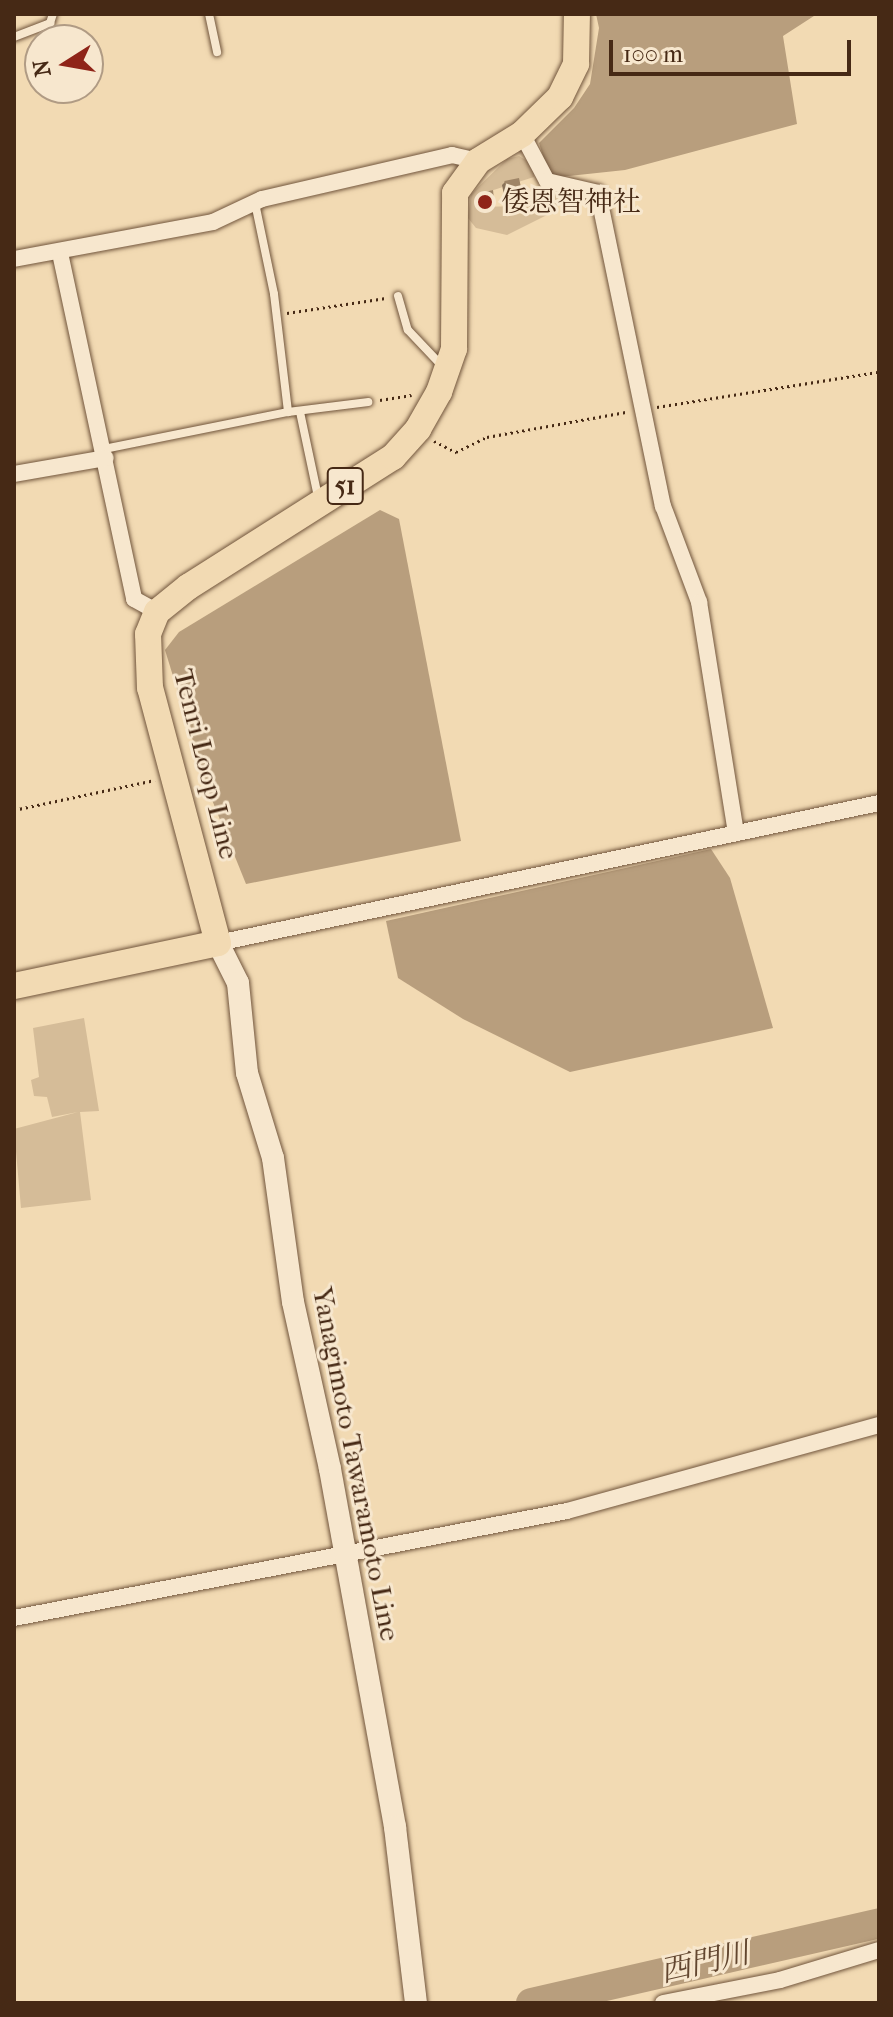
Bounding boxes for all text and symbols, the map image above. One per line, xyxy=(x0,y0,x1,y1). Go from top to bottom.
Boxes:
north arrow xyxy=(24,24,104,104)
scale bar xyxy=(613,24,855,74)
text: 100 m xyxy=(623,40,683,68)
text: N xyxy=(28,58,57,79)
place label: 倭恩智神社 xyxy=(501,185,641,219)
marker: 倭恩智神社 xyxy=(476,193,494,211)
road number: 51 xyxy=(325,464,365,508)
street label: Tenri Loop Line xyxy=(166,666,246,862)
street label: Yanagimoto Tawaramoto Line xyxy=(305,1284,407,1644)
water label: 西門川 xyxy=(657,1935,753,1991)

